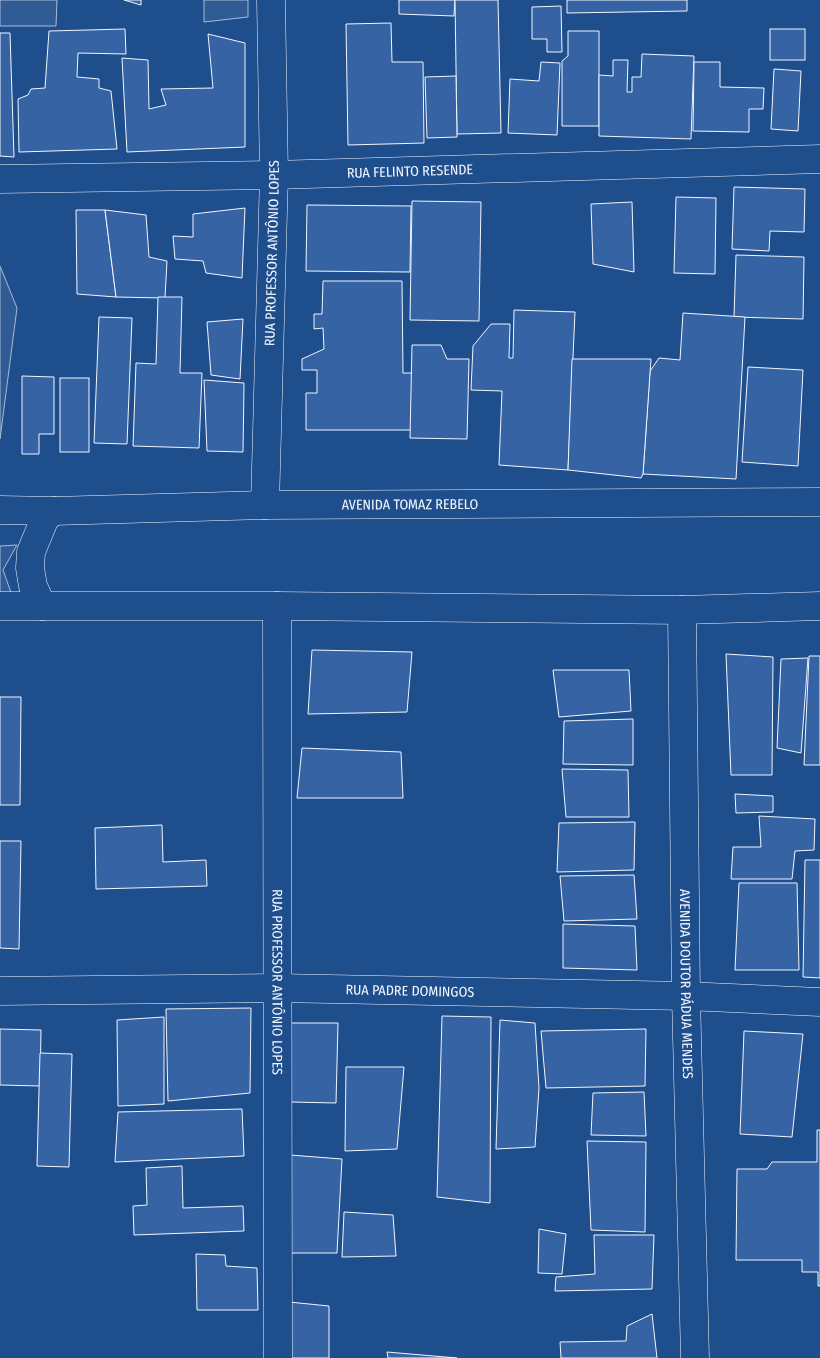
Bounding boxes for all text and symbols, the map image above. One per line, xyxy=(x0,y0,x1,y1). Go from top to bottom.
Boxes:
street label: RUA PROFESSOR ANTÔNIO LOPES xyxy=(261,160,283,346)
street label: RUA FELINTO RESENDE xyxy=(347,161,474,182)
street label: AVENIDA TOMAZ REBELO xyxy=(342,496,478,514)
street label: RUA PROFESSOR ANTÔNIO LOPES xyxy=(268,889,287,1075)
street label: AVENIDA DOUTOR PÁDUA MENDES xyxy=(676,889,696,1079)
street label: RUA PADRE DOMINGOS xyxy=(345,981,474,1001)

